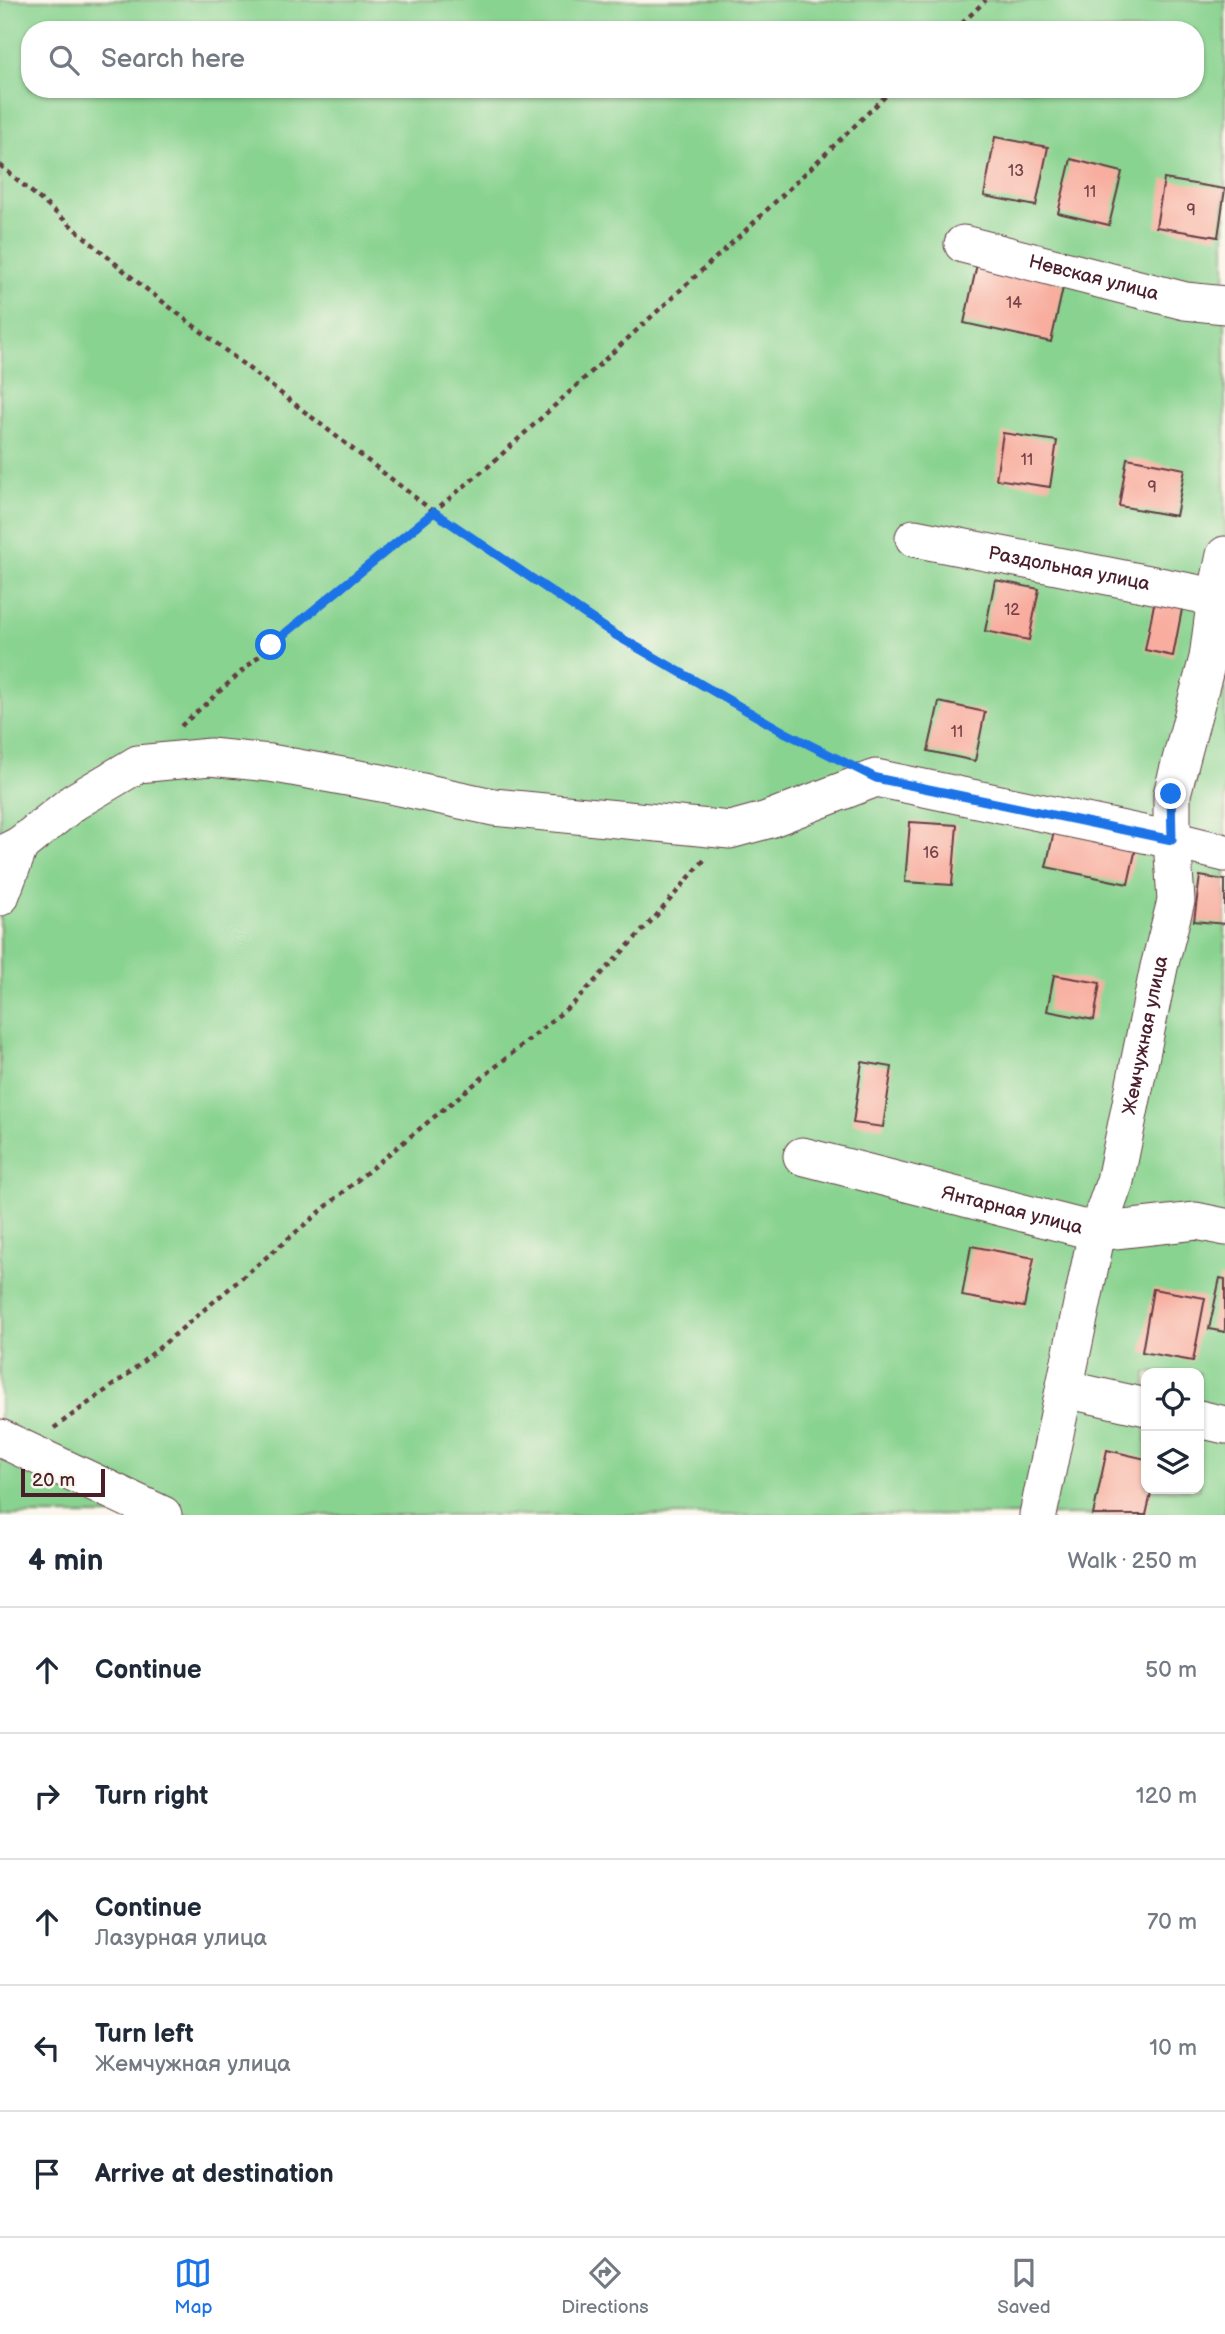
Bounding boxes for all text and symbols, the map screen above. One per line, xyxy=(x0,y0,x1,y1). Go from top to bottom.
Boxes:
search box xyxy=(21,21,1204,98)
icon: search xyxy=(45,41,83,79)
text: Search here xyxy=(101,44,245,75)
house number: 13 xyxy=(1008,162,1024,181)
house number: 11 xyxy=(1084,183,1096,202)
house number: 9 xyxy=(1186,201,1196,220)
street label: Невская улица xyxy=(1026,250,1161,305)
house number: 14 xyxy=(1006,294,1022,313)
house number: 11 xyxy=(1021,451,1033,470)
house number: 9 xyxy=(1147,478,1157,497)
street label: Раздольная улица xyxy=(986,541,1152,595)
house number: 12 xyxy=(1004,601,1020,620)
route start xyxy=(255,629,286,660)
house number: 11 xyxy=(951,723,963,742)
route end xyxy=(1155,778,1186,809)
house number: 16 xyxy=(923,844,939,863)
street label: Жемчужная улица xyxy=(1117,953,1173,1117)
street label: Янтарная улица xyxy=(939,1181,1085,1239)
map controls xyxy=(1141,1368,1204,1494)
button: locate xyxy=(1141,1368,1204,1431)
button: layers xyxy=(1141,1431,1204,1494)
scale bar xyxy=(21,1466,105,1498)
text: 20 m xyxy=(32,1469,75,1492)
text: 4 min xyxy=(28,1543,103,1579)
text: Walk · 250 m xyxy=(1067,1547,1197,1575)
icon: ahead xyxy=(28,1651,66,1689)
text: Continue xyxy=(95,1655,202,1686)
text: 50 m xyxy=(1145,1656,1197,1684)
icon: right xyxy=(28,1777,66,1815)
text: Turn right xyxy=(95,1781,208,1812)
text: 120 m xyxy=(1136,1782,1197,1810)
text: Continue xyxy=(95,1893,202,1924)
icon: ahead xyxy=(28,1903,66,1941)
text: 70 m xyxy=(1147,1908,1197,1936)
text: Лазурная улица xyxy=(95,1924,267,1952)
text: Turn left xyxy=(95,2019,194,2050)
icon: left xyxy=(28,2029,66,2067)
text: 10 m xyxy=(1149,2034,1197,2062)
text: Жемчужная улица xyxy=(95,2050,291,2078)
icon: arrive xyxy=(28,2155,66,2193)
text: Arrive at destination xyxy=(95,2159,334,2190)
tab: Map xyxy=(174,2254,213,2319)
tab: Directions xyxy=(561,2254,649,2319)
tab: Saved xyxy=(997,2254,1051,2319)

